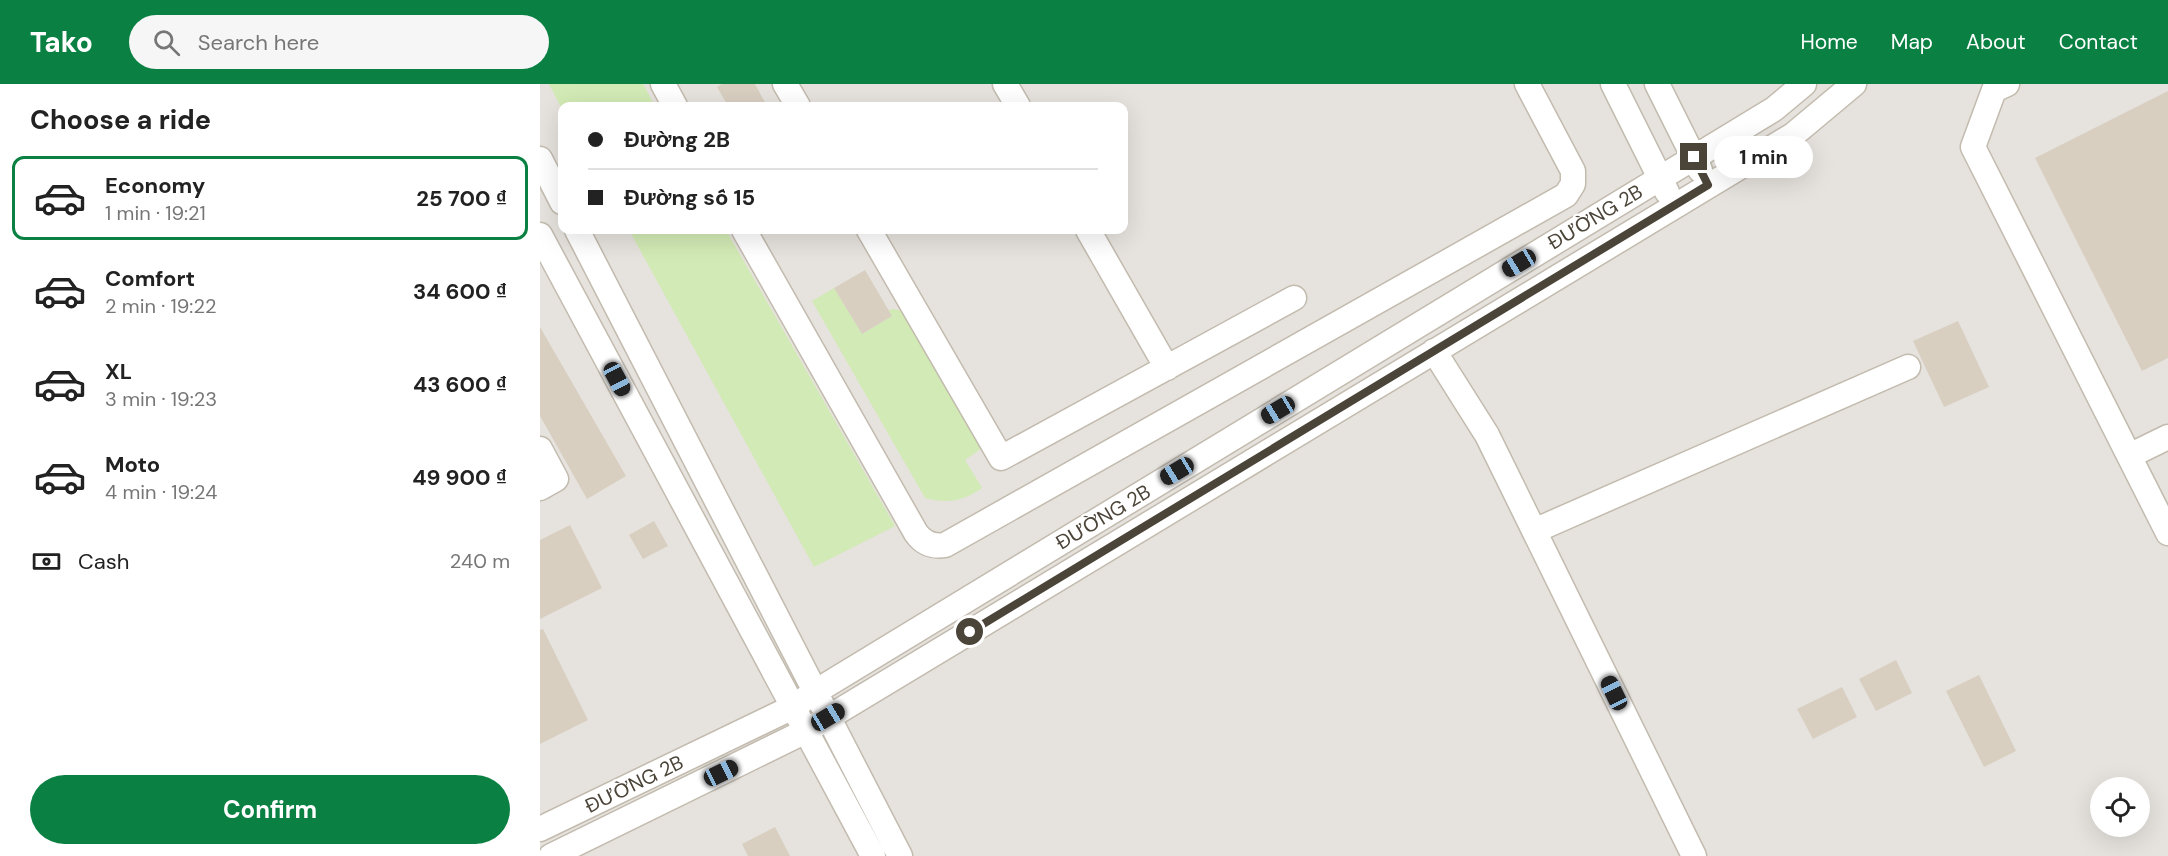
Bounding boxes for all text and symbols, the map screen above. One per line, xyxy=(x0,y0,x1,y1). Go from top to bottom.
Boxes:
search box xyxy=(129,15,549,69)
text: Tako xyxy=(30,24,93,61)
icon: search xyxy=(150,26,183,59)
text: Search here xyxy=(198,28,319,57)
text: Home xyxy=(1800,28,1858,56)
text: Map xyxy=(1891,28,1933,56)
text: About xyxy=(1966,28,2026,56)
text: Contact xyxy=(2059,28,2138,56)
text: Choose a ride xyxy=(30,102,211,137)
text: Đường 2B xyxy=(624,125,730,154)
callout: 1 min xyxy=(1715,136,1814,178)
route end xyxy=(1680,143,1707,170)
text: 1 min xyxy=(1739,144,1788,170)
icon: car xyxy=(33,171,87,225)
text: Economy xyxy=(105,171,205,200)
street label: ĐƯỜNG 2B xyxy=(1543,178,1647,256)
text: Đường số 15 xyxy=(624,183,755,212)
text: 25 700 ₫ xyxy=(416,184,507,213)
text: 1 min · 19:21 xyxy=(105,200,206,226)
car xyxy=(1499,246,1539,280)
icon: car xyxy=(33,264,87,318)
text: Comfort xyxy=(105,264,195,293)
text: 34 600 ₫ xyxy=(413,277,507,306)
text: 2 min · 19:22 xyxy=(105,293,216,319)
icon: car xyxy=(33,357,87,411)
text: XL xyxy=(105,357,132,386)
car xyxy=(601,359,633,399)
text: 43 600 ₫ xyxy=(413,370,507,399)
text: 3 min · 19:23 xyxy=(105,386,217,412)
car xyxy=(1258,393,1298,427)
icon: car xyxy=(33,450,87,504)
text: Moto xyxy=(105,450,160,479)
car xyxy=(1157,454,1197,488)
text: 49 900 ₫ xyxy=(412,463,507,492)
street label: ĐƯỜNG 2B xyxy=(1051,478,1155,556)
text: 4 min · 19:24 xyxy=(105,479,217,505)
icon: cash xyxy=(30,545,63,578)
text: Cash xyxy=(78,547,129,576)
text: 240 m xyxy=(450,548,510,574)
route start xyxy=(956,618,983,645)
car xyxy=(1598,673,1630,713)
car xyxy=(808,700,848,734)
street label: ĐƯỜNG 2B xyxy=(581,749,687,819)
car xyxy=(701,757,741,789)
button: Confirm xyxy=(30,775,510,844)
map controls xyxy=(2090,777,2150,837)
button: locate xyxy=(2090,777,2150,837)

